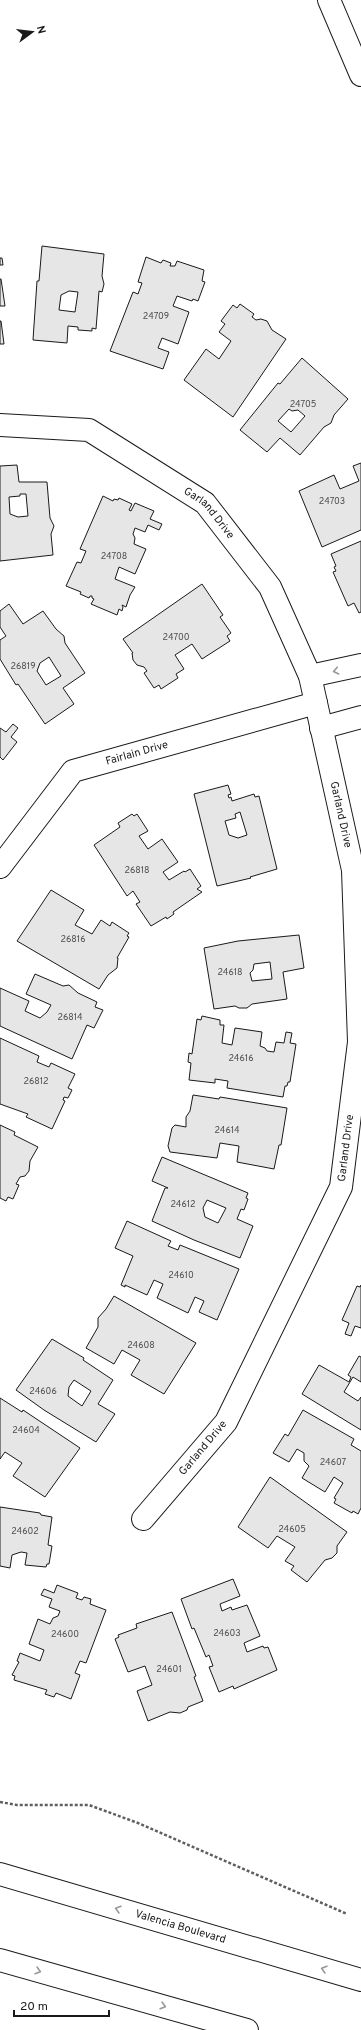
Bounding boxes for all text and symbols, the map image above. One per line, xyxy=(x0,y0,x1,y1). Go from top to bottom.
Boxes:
north arrow xyxy=(12,12,52,52)
text: N xyxy=(33,24,48,35)
house number: 24709 xyxy=(143,311,169,322)
house number: 24705 xyxy=(290,399,316,410)
street label: Garland Drive xyxy=(181,484,237,542)
house number: 24703 xyxy=(319,496,345,507)
house number: 24708 xyxy=(101,551,127,562)
house number: 24700 xyxy=(163,632,190,643)
house number: 26819 xyxy=(10,661,36,672)
one-way arrow xyxy=(332,666,339,674)
street label: Fairlain Drive xyxy=(104,738,170,769)
street label: Garland Drive xyxy=(327,780,355,849)
house number: 26818 xyxy=(124,865,150,876)
house number: 26816 xyxy=(60,934,86,945)
house number: 24618 xyxy=(217,967,243,978)
house number: 26814 xyxy=(57,1012,83,1023)
house number: 24616 xyxy=(228,1053,254,1064)
house number: 26812 xyxy=(23,1076,49,1087)
street label: Garland Drive xyxy=(335,1113,357,1182)
house number: 24614 xyxy=(214,1125,240,1136)
house number: 24612 xyxy=(170,1199,196,1210)
house number: 24610 xyxy=(168,1270,194,1281)
house number: 24608 xyxy=(127,1340,155,1351)
house number: 24606 xyxy=(29,1386,57,1397)
street label: Garland Drive xyxy=(176,1418,230,1478)
house number: 24604 xyxy=(12,1425,40,1436)
house number: 24607 xyxy=(320,1457,347,1468)
house number: 24605 xyxy=(278,1524,306,1535)
house number: 24602 xyxy=(11,1526,39,1537)
house number: 24603 xyxy=(213,1628,241,1639)
house number: 24600 xyxy=(51,1629,79,1640)
house number: 24601 xyxy=(156,1664,182,1675)
one-way arrow xyxy=(115,1905,122,1914)
street label: Valencia Boulevard xyxy=(133,1907,227,1947)
one-way arrow xyxy=(320,1965,327,1974)
one-way arrow xyxy=(34,1966,41,1975)
scale bar xyxy=(14,1992,109,2018)
text: 20 m xyxy=(20,1999,48,2015)
one-way arrow xyxy=(159,2001,166,2010)

